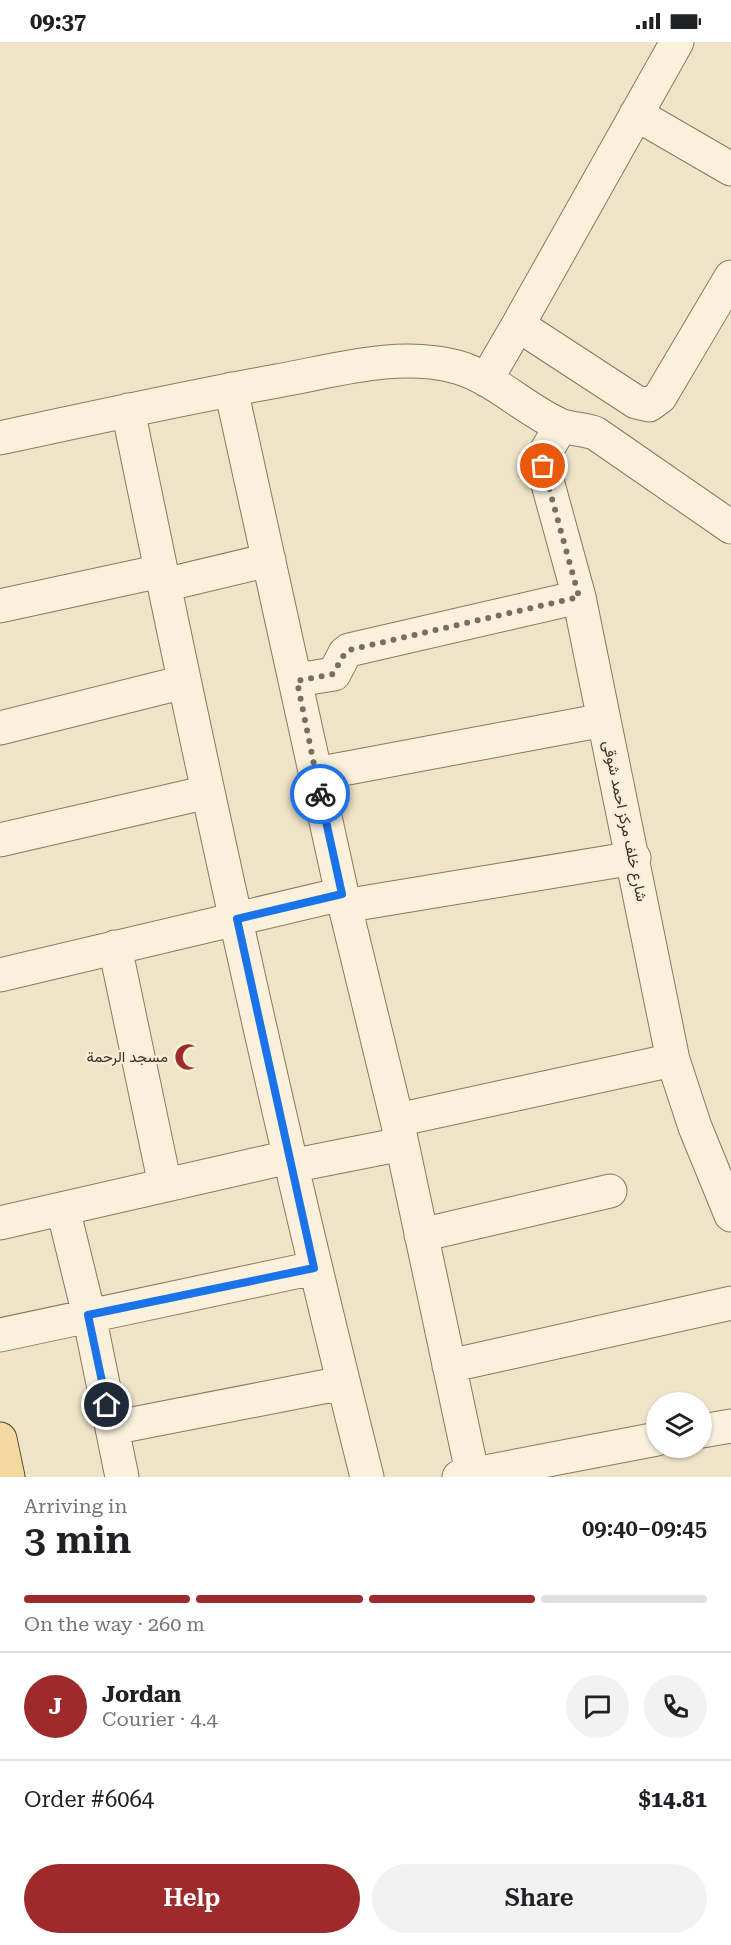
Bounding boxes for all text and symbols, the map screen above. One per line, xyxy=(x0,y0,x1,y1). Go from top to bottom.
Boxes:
text: 09:37 xyxy=(30,9,86,34)
pin xyxy=(517,440,568,491)
icon: bag xyxy=(526,449,559,482)
street label: شارع خلف مركز احمد شوقى xyxy=(597,739,651,904)
courier xyxy=(290,764,350,824)
icon: bike xyxy=(304,778,337,811)
mosque icon: مسجد الرحمة xyxy=(173,1042,203,1072)
place label: مسجد الرحمة xyxy=(86,1048,168,1066)
pin xyxy=(81,1379,132,1430)
icon: home xyxy=(90,1388,123,1421)
map controls xyxy=(646,1392,712,1458)
button: layers xyxy=(646,1392,712,1458)
text: Arriving in xyxy=(24,1494,127,1518)
text: 09:40–09:45 xyxy=(582,1516,707,1541)
text: 3 min xyxy=(24,1517,131,1563)
text: On the way · 260 m xyxy=(24,1612,205,1636)
button: chat xyxy=(566,1675,629,1738)
button: phone xyxy=(644,1675,707,1738)
text: Jordan xyxy=(102,1682,181,1707)
text: J xyxy=(49,1694,62,1719)
text: Courier · 4.4 xyxy=(102,1707,218,1731)
text: Order #6064 xyxy=(24,1787,154,1812)
text: $14.81 xyxy=(638,1787,707,1812)
button: Help xyxy=(24,1864,360,1933)
button: Share xyxy=(372,1864,707,1933)

